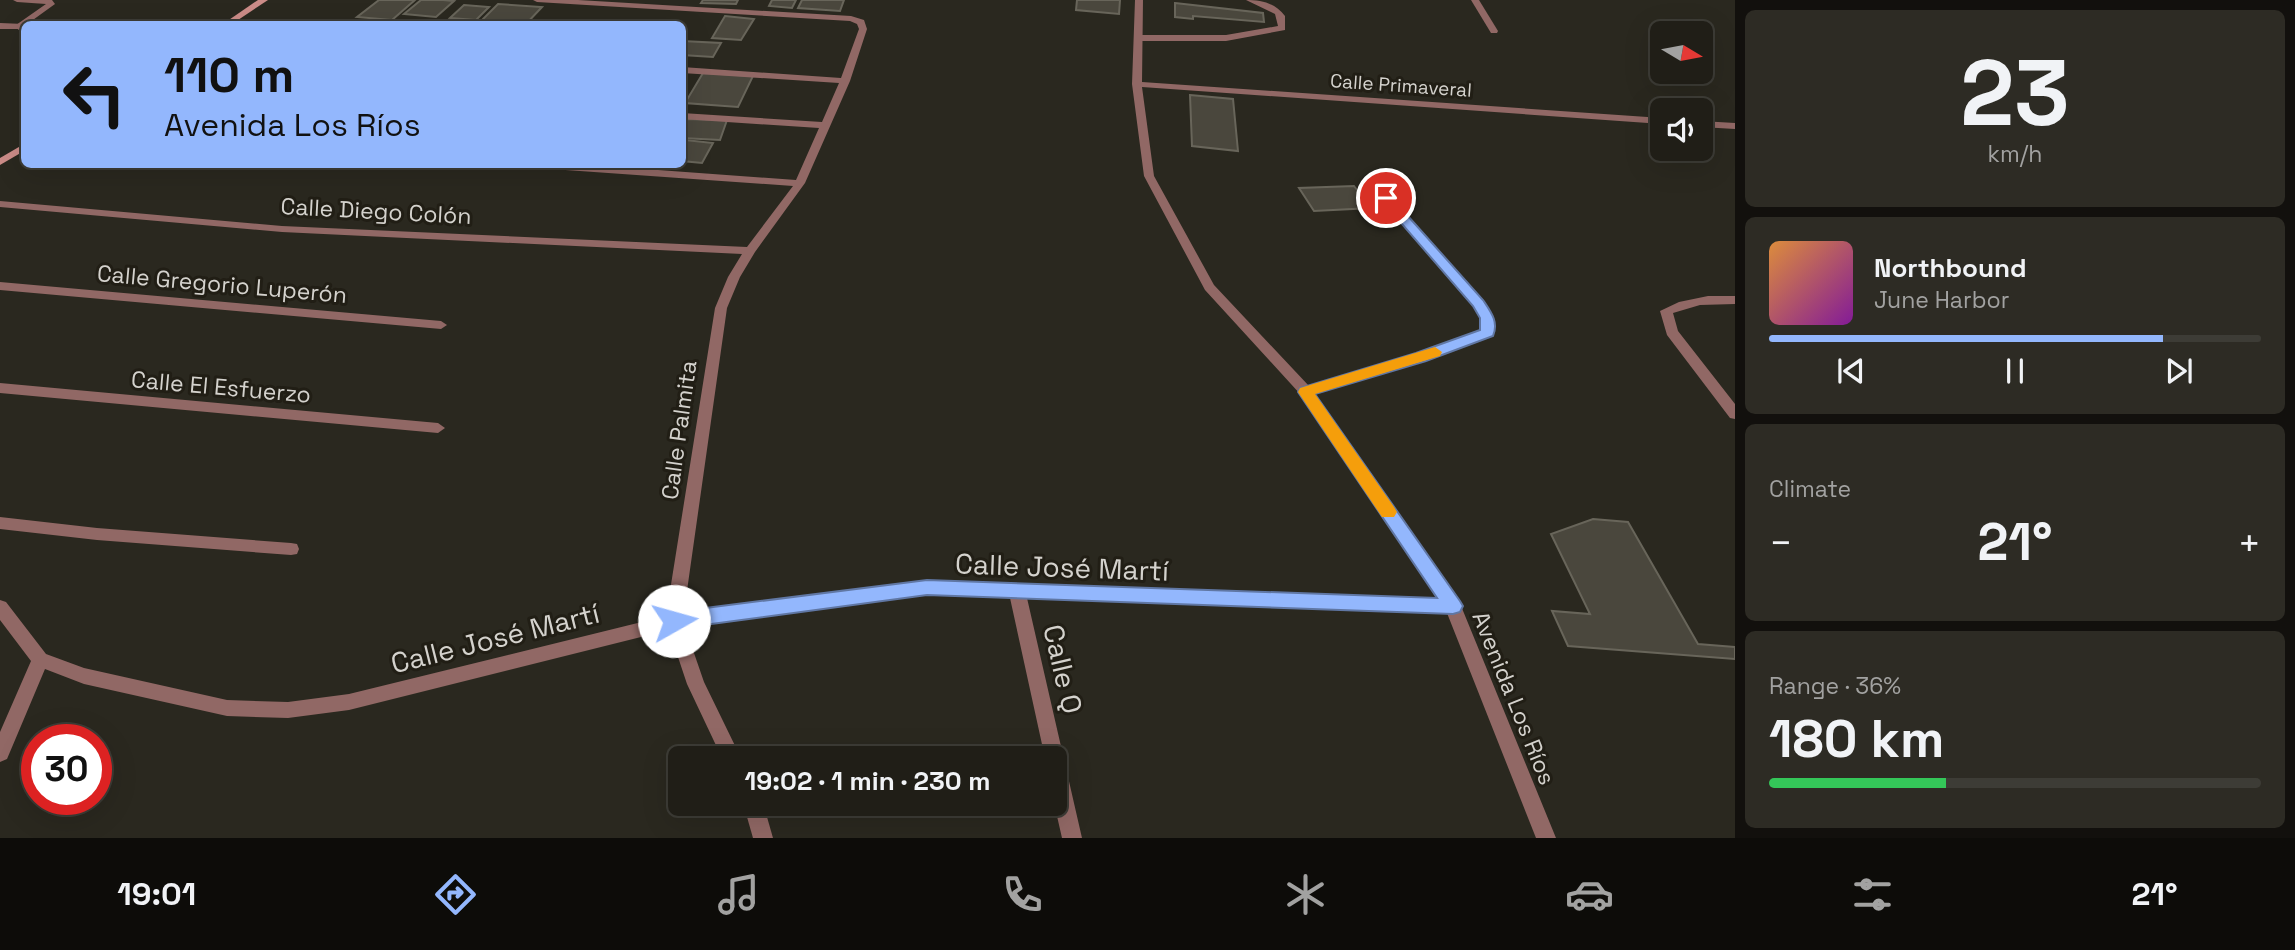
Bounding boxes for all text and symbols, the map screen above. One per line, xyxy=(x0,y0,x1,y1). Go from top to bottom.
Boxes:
north arrow xyxy=(1650,21,1713,84)
map controls xyxy=(1650,21,1713,161)
text: 23 xyxy=(1960,35,2070,152)
text: 110 m xyxy=(164,44,294,106)
icon: left xyxy=(49,49,140,140)
street label: Calle Primaveral xyxy=(1329,68,1473,103)
button: sound xyxy=(1650,98,1713,161)
text: Avenida Los Ríos xyxy=(164,105,421,145)
text: km/h xyxy=(1988,139,2042,169)
pin xyxy=(1356,168,1416,228)
icon: arrive xyxy=(1367,179,1405,217)
street label: Calle Diego Colón xyxy=(280,191,472,231)
text: Northbound xyxy=(1874,251,2027,285)
street label: Calle Gregorio Luperón xyxy=(96,258,348,310)
text: June Harbor xyxy=(1874,285,2009,315)
icon: previous xyxy=(1832,352,1870,390)
icon: pause xyxy=(1996,352,2034,390)
icon: next xyxy=(2160,352,2198,390)
street label: Calle Palmita xyxy=(654,358,704,502)
street label: Calle El Esfuerzo xyxy=(130,364,312,410)
text: Climate xyxy=(1769,474,1851,504)
text: 21° xyxy=(1978,509,2052,575)
text: − xyxy=(1769,519,1793,567)
text: + xyxy=(2237,519,2261,567)
street label: Calle José Martí xyxy=(954,545,1170,589)
position arrow xyxy=(637,584,711,658)
street label: Calle José Martí xyxy=(387,595,603,681)
street label: Avenida Los Ríos xyxy=(1466,607,1562,789)
street label: Calle Q xyxy=(1035,621,1091,717)
text: Range · 36% xyxy=(1769,671,1901,701)
text: 180 km xyxy=(1769,706,1944,772)
speed limit sign: 30 xyxy=(21,724,112,815)
text: 19:02 · 1 min · 230 m xyxy=(744,764,991,798)
icon: directions xyxy=(431,870,480,919)
icon: music xyxy=(714,870,763,919)
icon: phone xyxy=(998,870,1047,919)
icon: climate xyxy=(1281,870,1330,919)
icon: car xyxy=(1565,870,1614,919)
icon: filters xyxy=(1848,870,1897,919)
text: 19:01 xyxy=(117,874,196,914)
text: 21° xyxy=(2132,874,2178,914)

